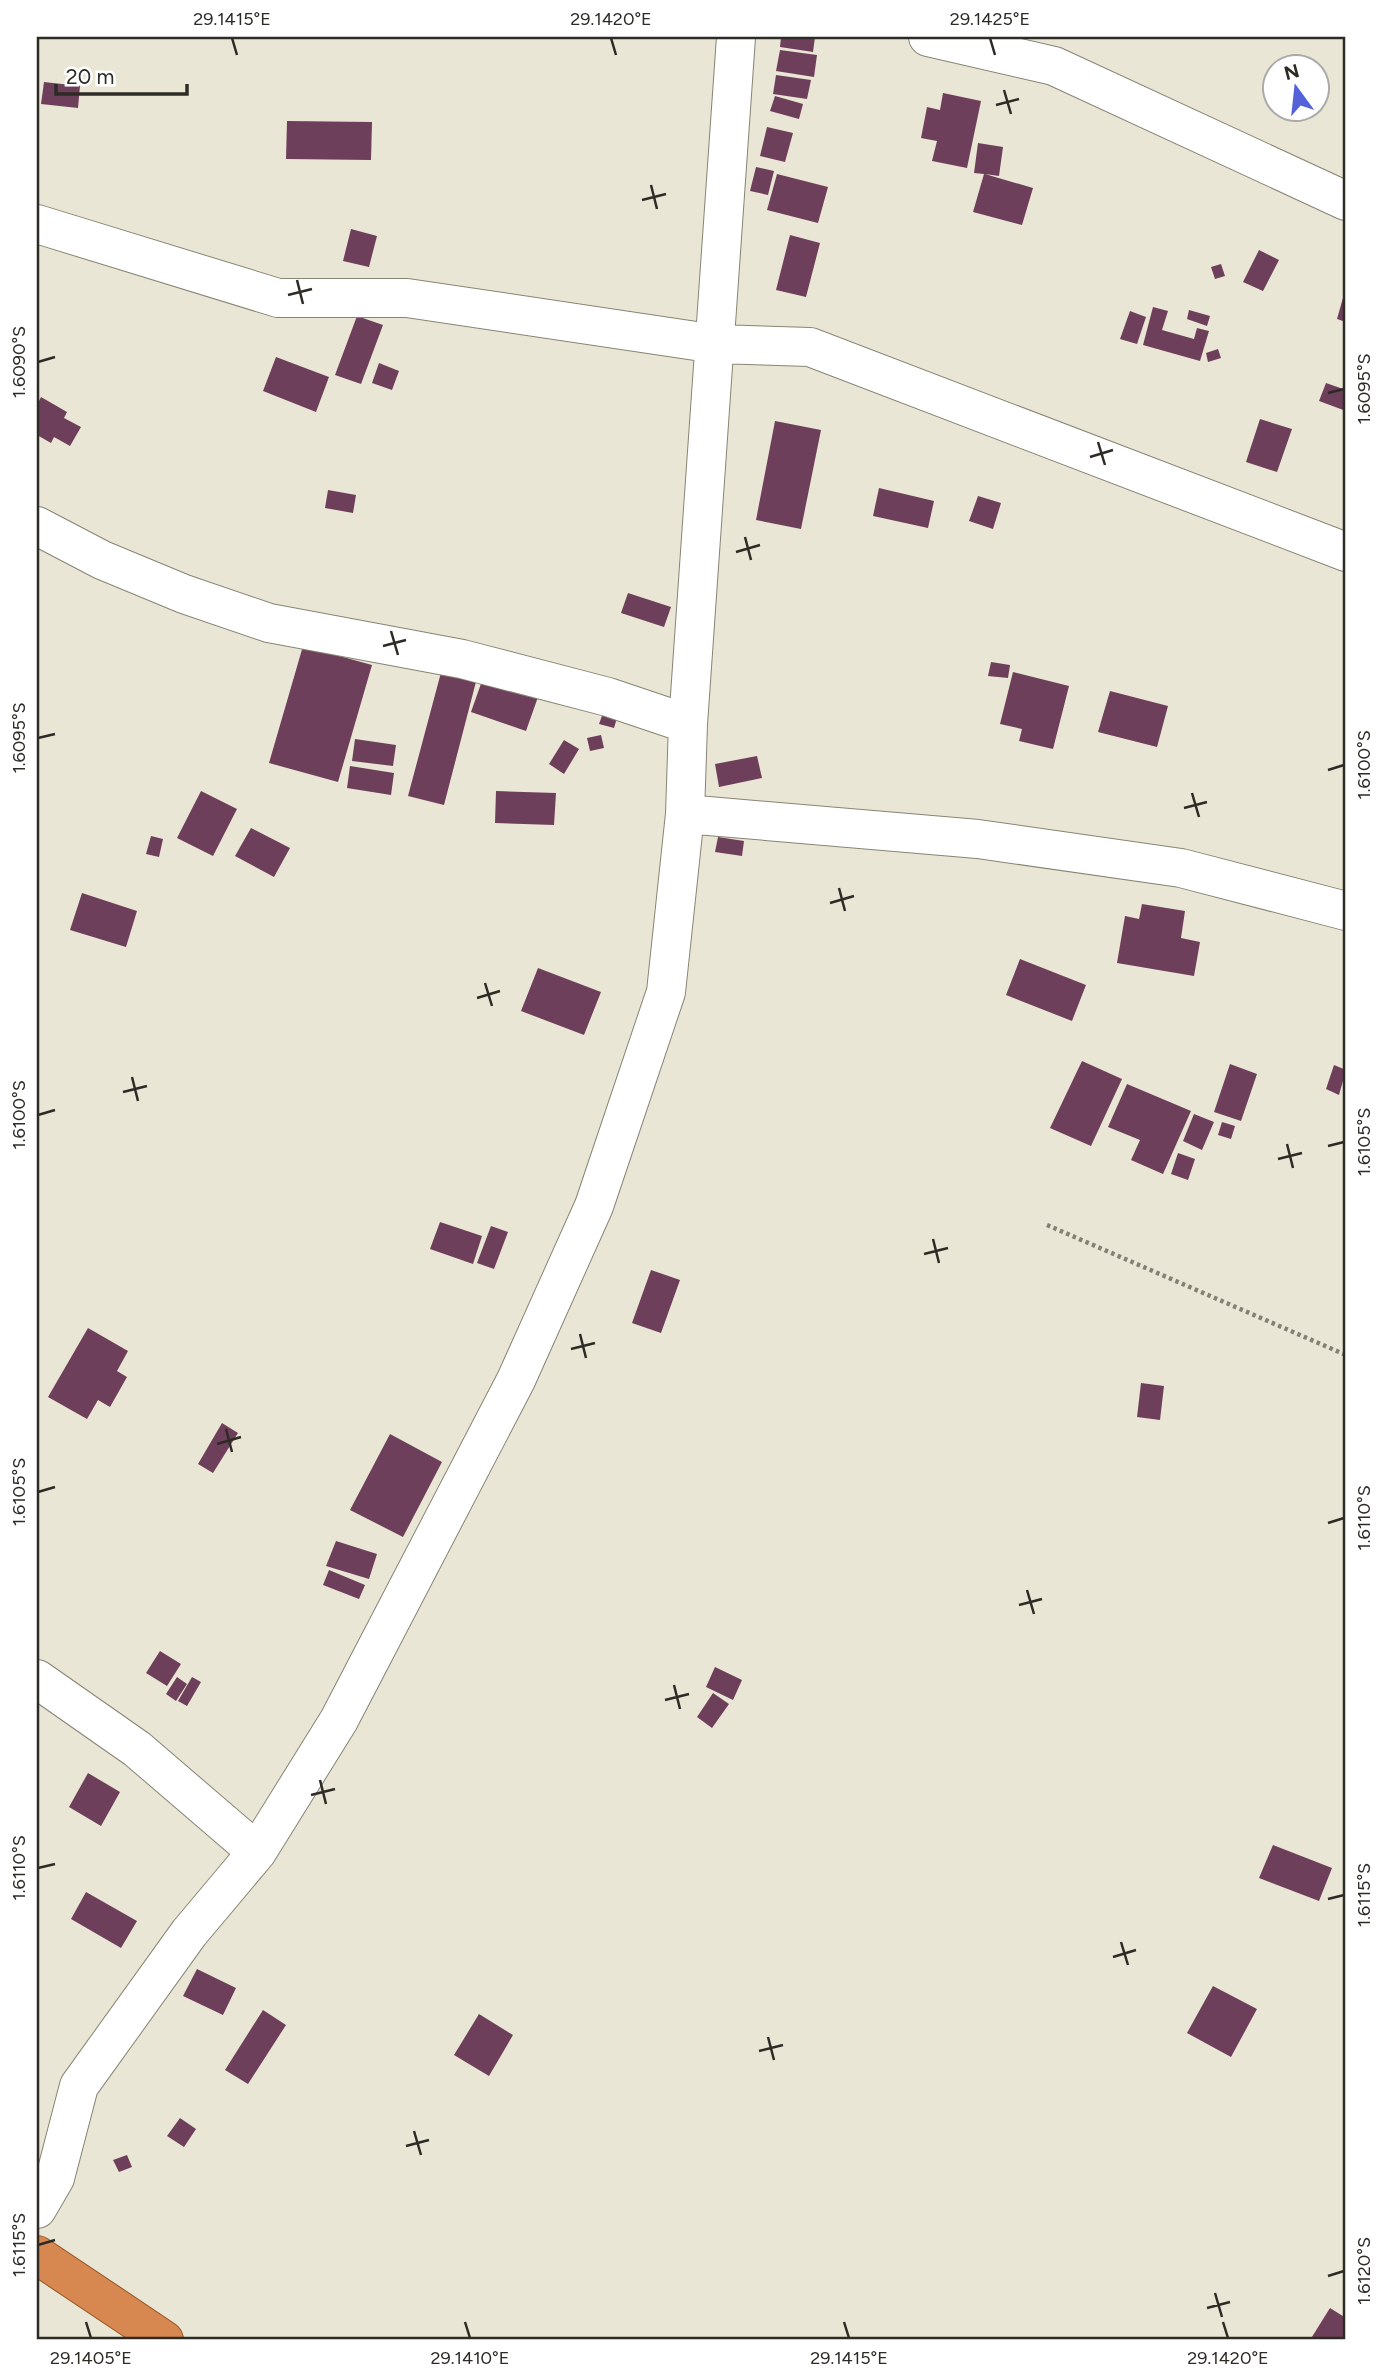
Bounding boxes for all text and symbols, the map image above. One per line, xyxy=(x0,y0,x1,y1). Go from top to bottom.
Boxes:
text: 29.1415°E xyxy=(193,8,271,30)
text: 29.1420°E xyxy=(570,8,652,30)
text: 29.1425°E xyxy=(950,8,1030,30)
scale bar xyxy=(56,52,187,96)
north arrow xyxy=(1260,52,1330,122)
text: N xyxy=(1282,59,1302,85)
text: 20 m xyxy=(66,64,114,89)
text: 1.6090°S xyxy=(8,326,30,398)
text: 1.6095°S xyxy=(1353,353,1375,425)
text: 1.6095°S xyxy=(8,702,30,774)
text: 1.6100°S xyxy=(1353,730,1375,800)
text: 1.6100°S xyxy=(8,1080,30,1150)
text: 1.6105°S xyxy=(1353,1108,1375,1176)
text: 1.6105°S xyxy=(8,1458,30,1526)
text: 1.6110°S xyxy=(1353,1485,1375,1551)
text: 1.6110°S xyxy=(8,1835,30,1901)
text: 1.6115°S xyxy=(1353,1863,1375,1927)
text: 1.6115°S xyxy=(8,2213,30,2277)
text: 1.6120°S xyxy=(1353,2237,1375,2305)
text: 29.1405°E xyxy=(50,2347,132,2369)
text: 29.1410°E xyxy=(431,2347,509,2369)
text: 29.1415°E xyxy=(810,2347,888,2369)
text: 29.1420°E xyxy=(1187,2347,1269,2369)

